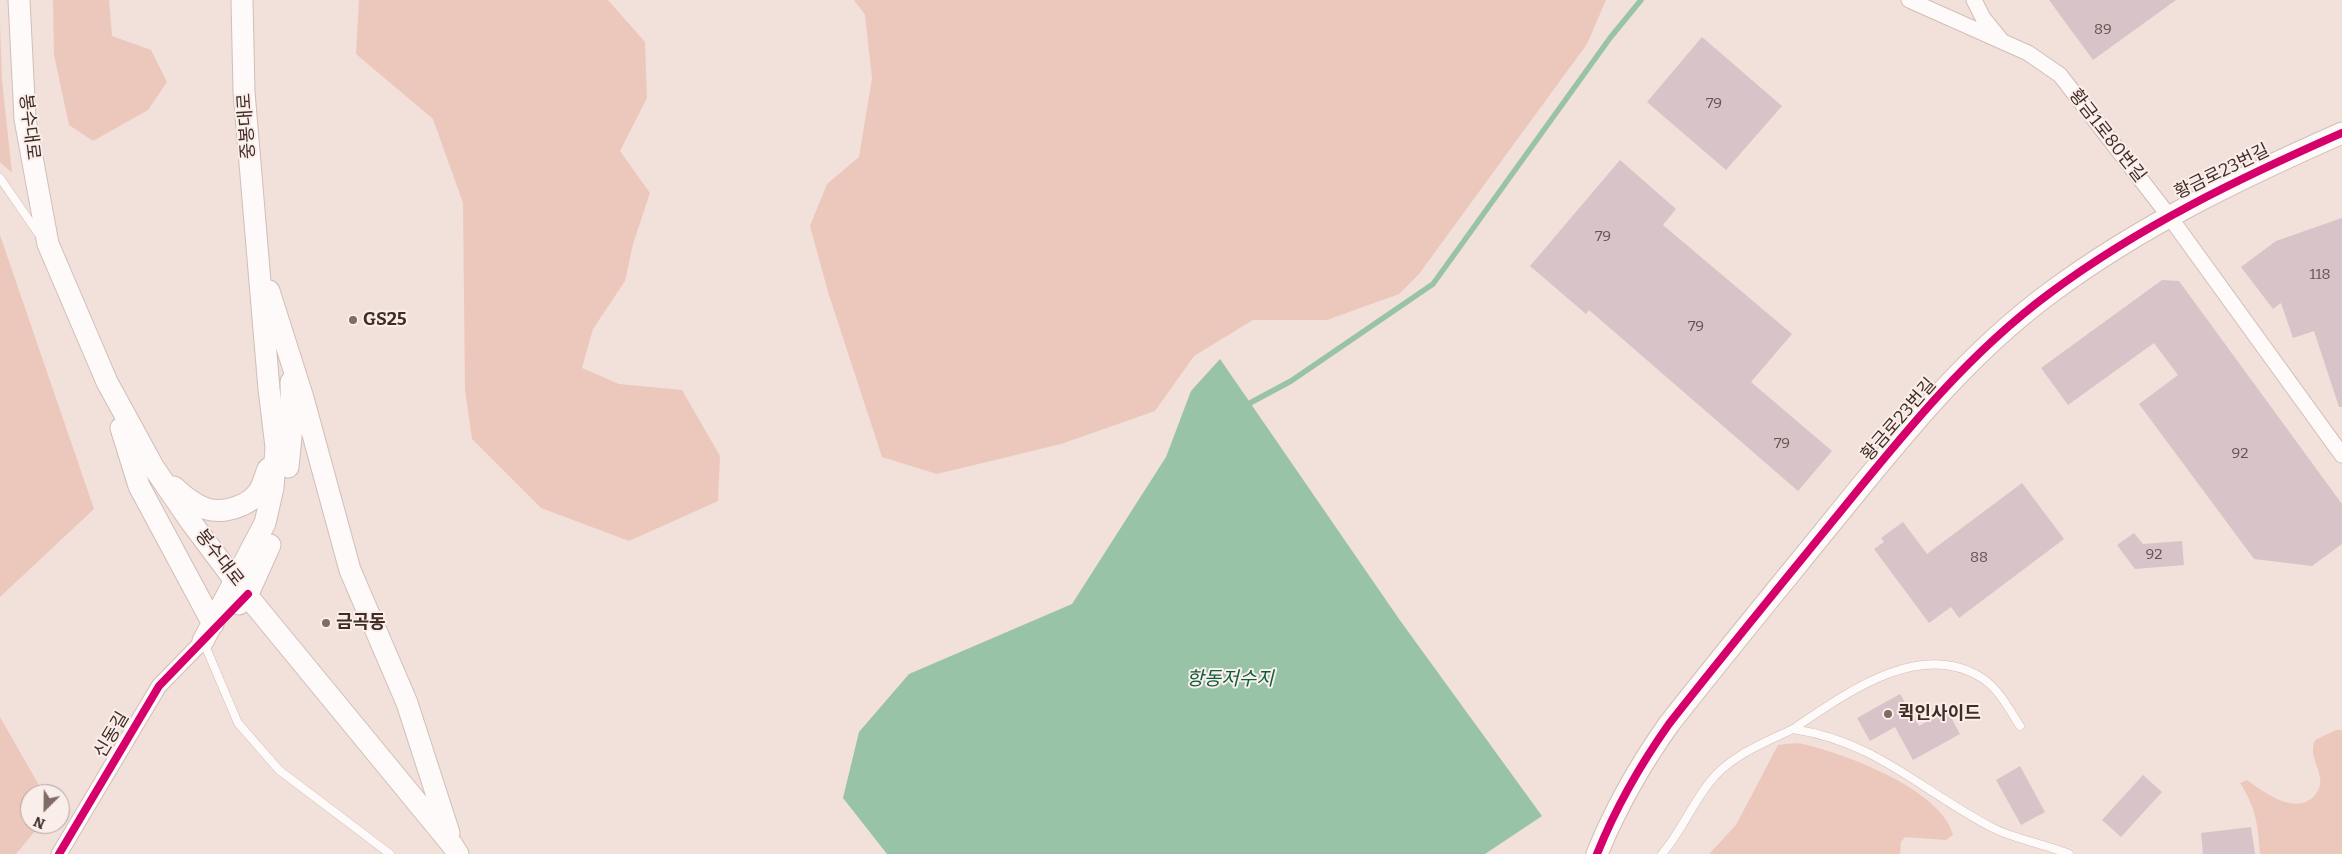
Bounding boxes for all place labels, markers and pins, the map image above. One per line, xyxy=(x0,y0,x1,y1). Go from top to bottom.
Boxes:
place label: GS25 xyxy=(363,309,407,331)
marker: GS25 xyxy=(347,314,359,326)
place label: 금곡동 xyxy=(336,612,386,634)
marker: 금곡동 xyxy=(320,617,332,629)
place label: 퀵인사이드 xyxy=(1898,703,1981,725)
marker: 퀵인사이드 xyxy=(1882,708,1894,720)

